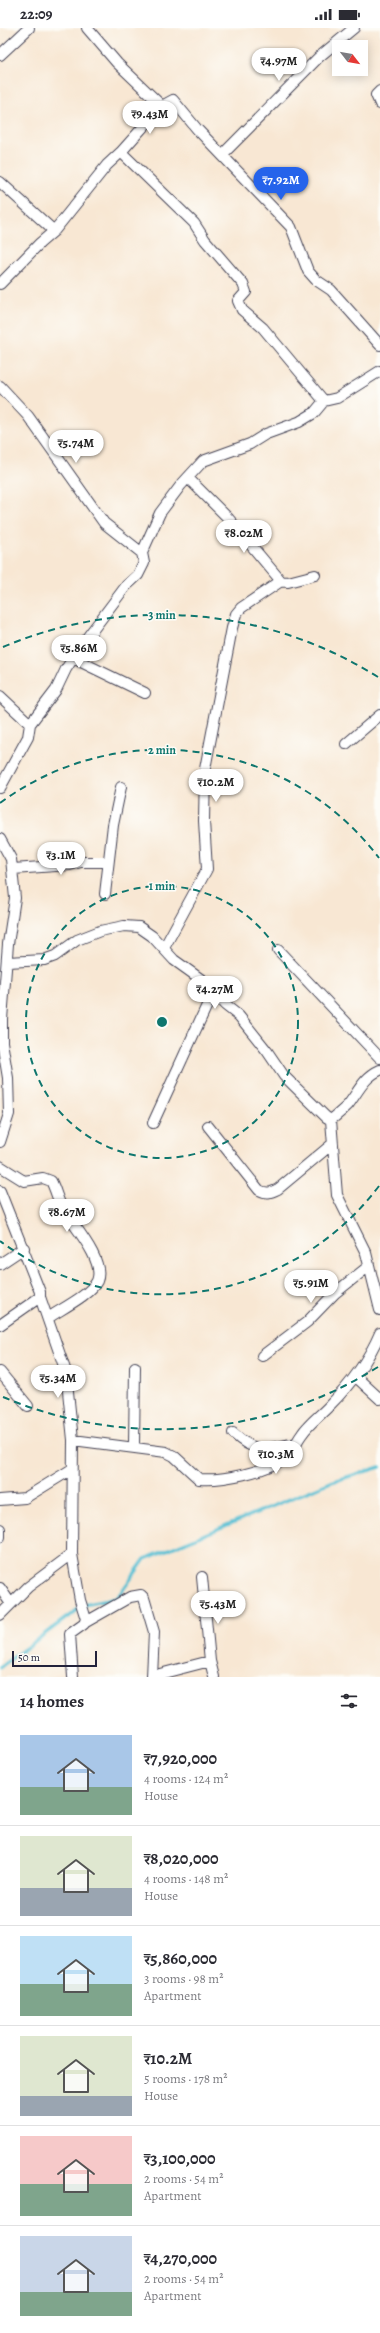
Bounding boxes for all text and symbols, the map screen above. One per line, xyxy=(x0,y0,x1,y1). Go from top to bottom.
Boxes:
text: 22:09 xyxy=(20,4,53,24)
north arrow xyxy=(332,40,368,76)
map controls xyxy=(332,40,368,76)
pin: ₹4.97M xyxy=(246,48,312,82)
text: ₹4.97M xyxy=(260,52,298,69)
pin: ₹9.43M xyxy=(117,101,183,135)
text: ₹9.43M xyxy=(131,105,169,122)
pin: ₹7.92M xyxy=(248,167,314,201)
text: ₹7.92M xyxy=(262,171,300,188)
pin: ₹5.74M xyxy=(43,430,109,464)
text: ₹5.74M xyxy=(58,434,94,451)
pin: ₹8.02M xyxy=(211,520,277,554)
text: ₹8.02M xyxy=(225,524,263,541)
text: 3 min xyxy=(148,607,176,623)
pin: ₹5.86M xyxy=(46,635,112,669)
text: ₹5.86M xyxy=(60,639,98,656)
text: 2 min xyxy=(148,742,176,758)
pin: ₹10.2M xyxy=(183,769,249,803)
text: ₹10.2M xyxy=(198,773,234,790)
pin: ₹3.1M xyxy=(33,842,89,876)
text: ₹3.1M xyxy=(46,846,76,863)
text: 1 min xyxy=(149,878,176,894)
pin: ₹4.27M xyxy=(182,976,248,1010)
text: ₹4.27M xyxy=(196,980,234,997)
centre of rings xyxy=(155,1015,169,1029)
pin: ₹8.67M xyxy=(34,1199,100,1233)
text: ₹8.67M xyxy=(48,1203,86,1220)
pin: ₹5.91M xyxy=(278,1270,344,1304)
text: ₹5.91M xyxy=(293,1274,329,1291)
pin: ₹5.34M xyxy=(25,1365,91,1399)
text: ₹5.34M xyxy=(40,1369,76,1386)
pin: ₹10.3M xyxy=(243,1441,309,1475)
text: ₹10.3M xyxy=(258,1445,294,1462)
pin: ₹5.43M xyxy=(185,1591,251,1625)
text: ₹5.43M xyxy=(200,1595,236,1612)
scale bar xyxy=(12,1649,97,1668)
text: 50 m xyxy=(18,1650,40,1665)
text: 14 homes xyxy=(20,1690,84,1713)
icon: filters xyxy=(338,1690,360,1712)
text: ₹7,920,000 xyxy=(144,1747,217,1770)
icon: home xyxy=(52,1751,100,1799)
text: 4 rooms · 124 m² xyxy=(144,1770,228,1787)
text: House xyxy=(144,1787,178,1804)
text: ₹8,020,000 xyxy=(144,1847,219,1870)
icon: home xyxy=(52,1852,100,1900)
text: 4 rooms · 148 m² xyxy=(144,1870,228,1887)
text: House xyxy=(144,1887,178,1904)
text: ₹5,860,000 xyxy=(144,1947,217,1970)
icon: home xyxy=(52,1952,100,2000)
text: 3 rooms · 98 m² xyxy=(144,1970,223,1987)
text: Apartment xyxy=(144,1987,202,2004)
text: ₹10.2M xyxy=(144,2047,192,2070)
icon: home xyxy=(52,2052,100,2100)
text: 5 rooms · 178 m² xyxy=(144,2070,228,2087)
text: House xyxy=(144,2087,178,2104)
text: ₹3,100,000 xyxy=(144,2147,216,2170)
icon: home xyxy=(52,2152,100,2200)
text: 2 rooms · 54 m² xyxy=(144,2170,223,2187)
text: Apartment xyxy=(144,2187,202,2204)
text: ₹4,270,000 xyxy=(144,2247,217,2270)
icon: home xyxy=(52,2252,100,2300)
text: 2 rooms · 54 m² xyxy=(144,2270,223,2287)
text: Apartment xyxy=(144,2287,202,2304)

